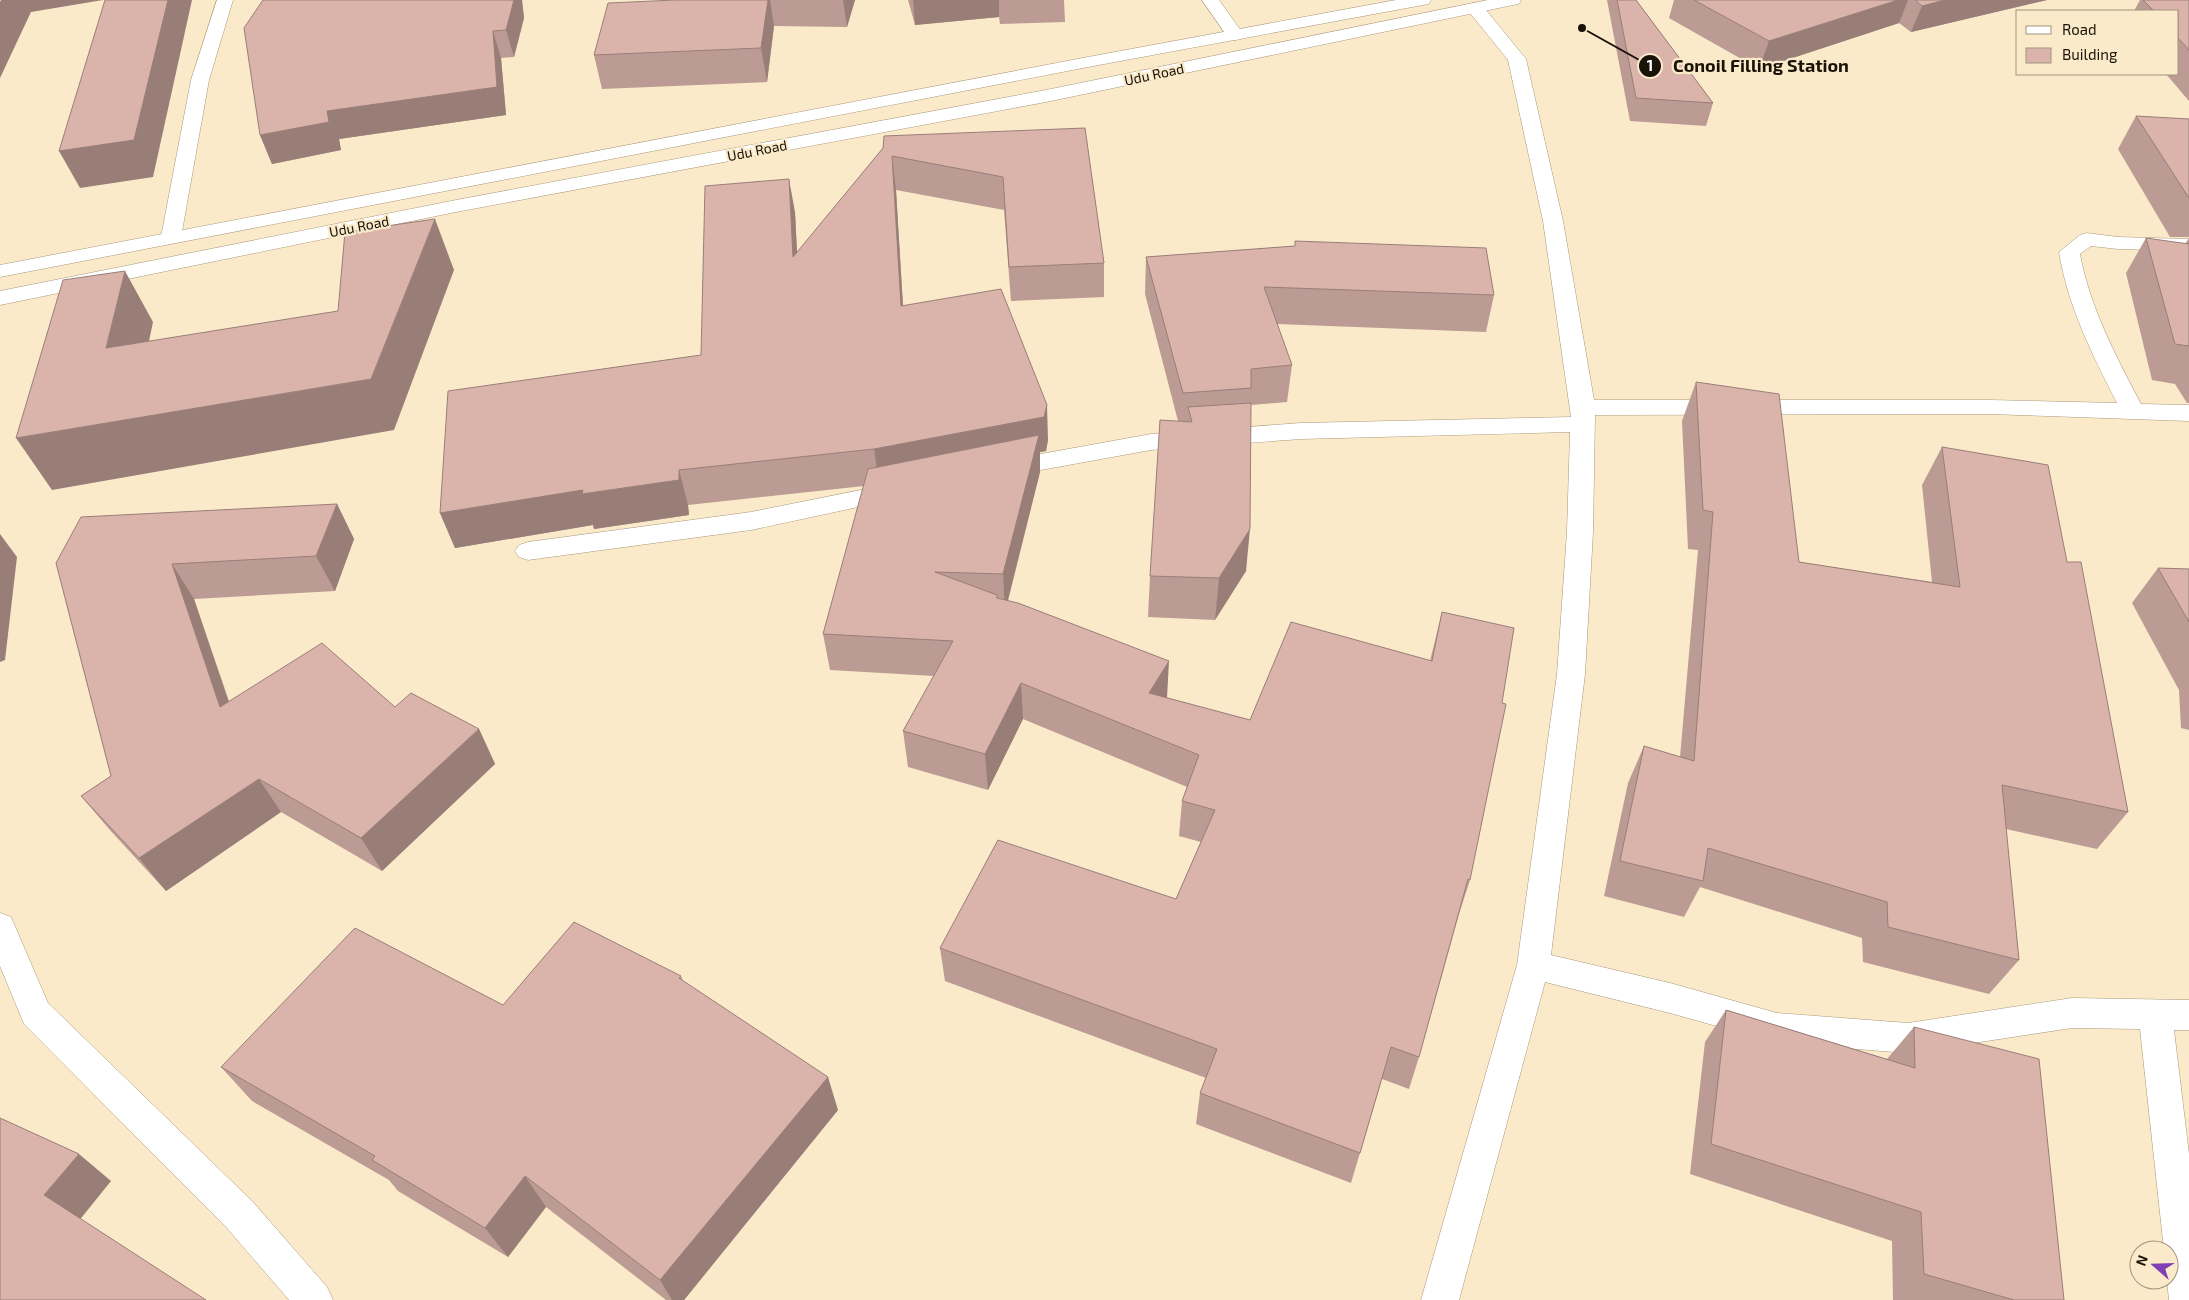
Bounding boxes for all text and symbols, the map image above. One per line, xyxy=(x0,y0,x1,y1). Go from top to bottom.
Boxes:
legend xyxy=(2016,10,2179,75)
text: Road xyxy=(2062,20,2097,38)
text: Building xyxy=(2062,45,2118,63)
callout: Conoil Filling Station xyxy=(1638,49,1859,82)
text: Conoil Filling Station xyxy=(1673,54,1849,76)
text: 1 xyxy=(1647,56,1653,74)
street label: Udu Road xyxy=(1123,59,1185,89)
street label: Udu Road xyxy=(726,136,788,164)
street label: Udu Road xyxy=(328,212,390,240)
north arrow xyxy=(2129,1240,2179,1290)
text: N xyxy=(2132,1253,2151,1268)

